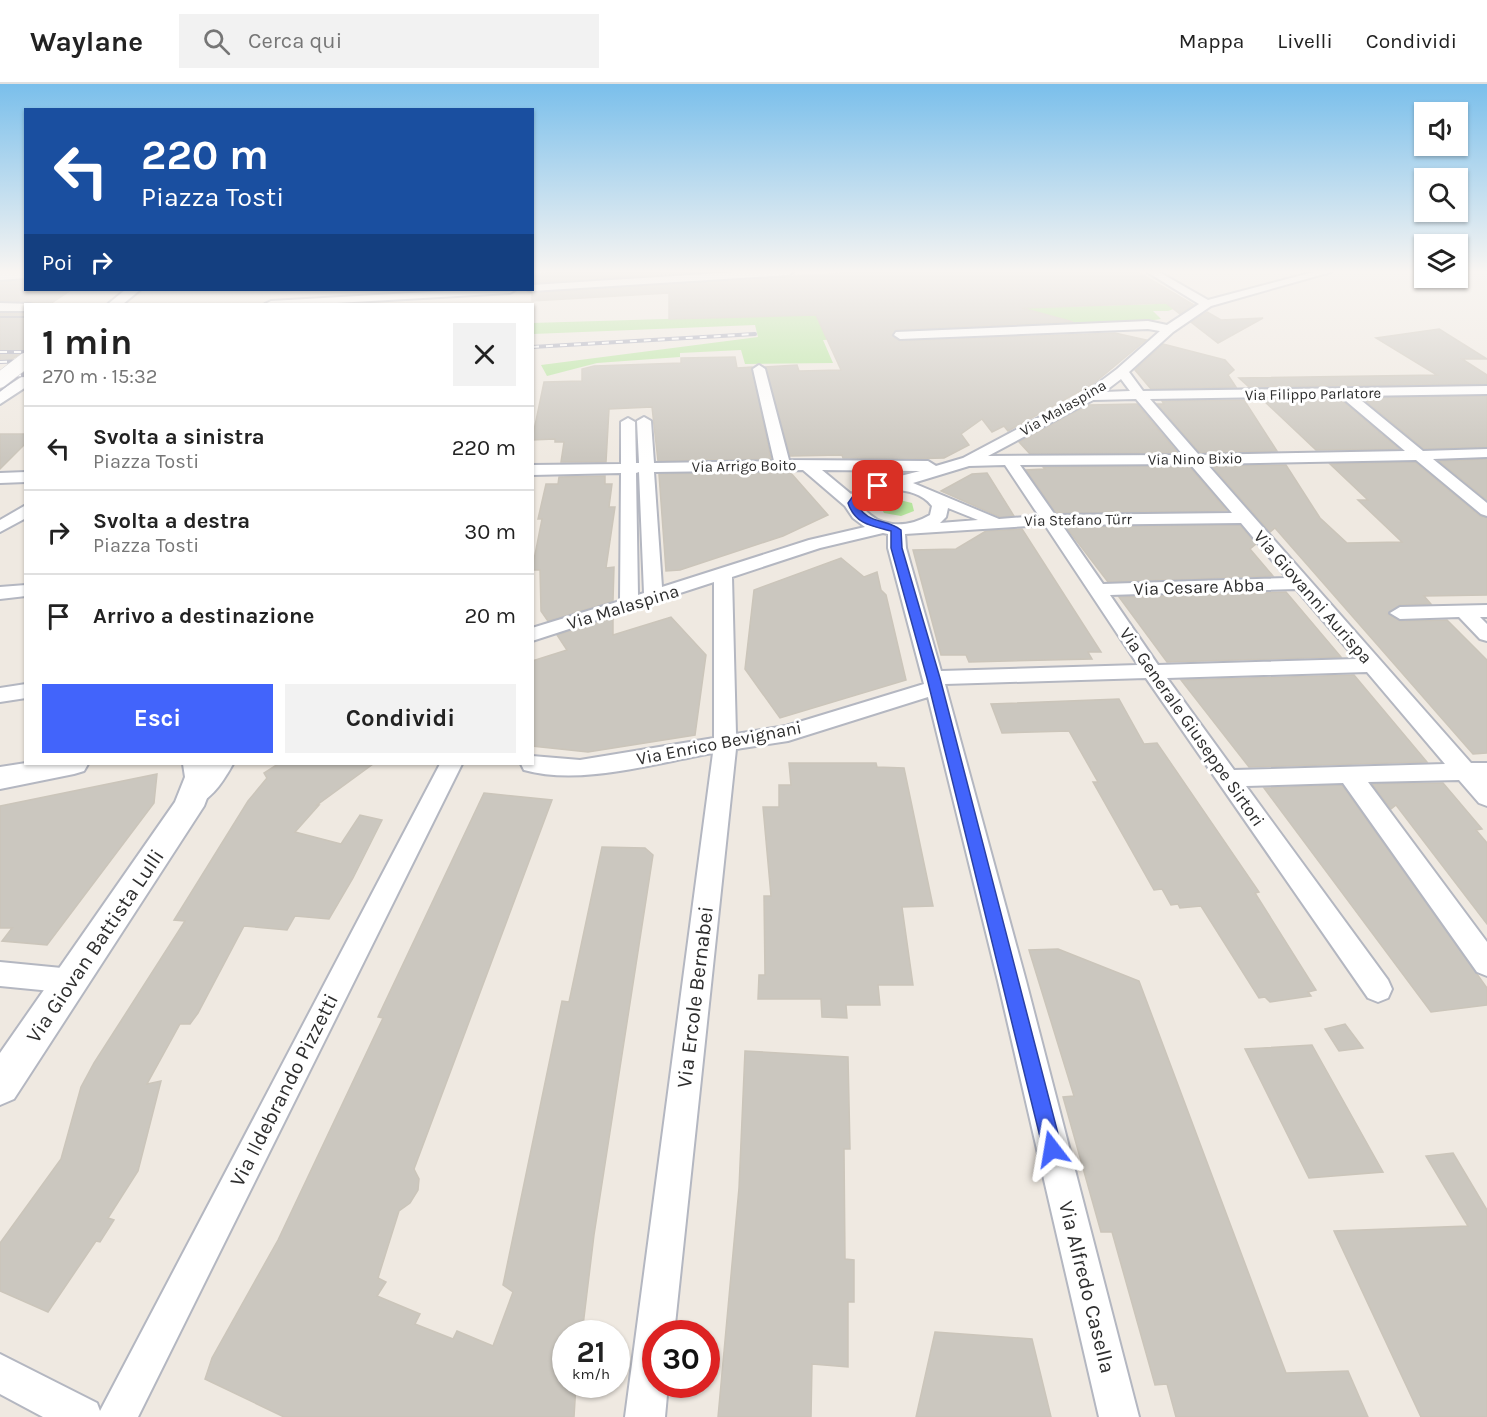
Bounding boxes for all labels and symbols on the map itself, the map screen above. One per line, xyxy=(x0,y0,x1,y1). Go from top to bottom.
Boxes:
street label: Via Malaspina xyxy=(1017,376,1109,440)
street label: Via Filippo Parlatore xyxy=(1245,384,1381,404)
street label: Via Nino Bixio xyxy=(1148,449,1242,469)
street label: Via Arrigo Boito xyxy=(691,456,797,476)
pin xyxy=(852,460,903,511)
street label: Via Stefano Türr xyxy=(1024,510,1133,530)
street label: Via Giovanni Aurispa xyxy=(1249,526,1377,668)
street label: Via Cesare Abba xyxy=(1133,574,1265,600)
street label: Via Malaspina xyxy=(564,580,682,634)
street label: Via Generale Giuseppe Sirtori xyxy=(1115,623,1269,831)
street label: Via Enrico Bevignani xyxy=(634,716,804,770)
street label: Via Giovan Battista Lulli xyxy=(21,845,169,1047)
street label: Via Ercole Bernabei xyxy=(672,905,718,1089)
street label: Via Ildebrando Pizzetti xyxy=(225,989,343,1191)
position arrow xyxy=(1020,1117,1084,1181)
street label: Via Alfredo Casella xyxy=(1054,1198,1120,1376)
speed limit sign: 30 xyxy=(642,1320,720,1398)

